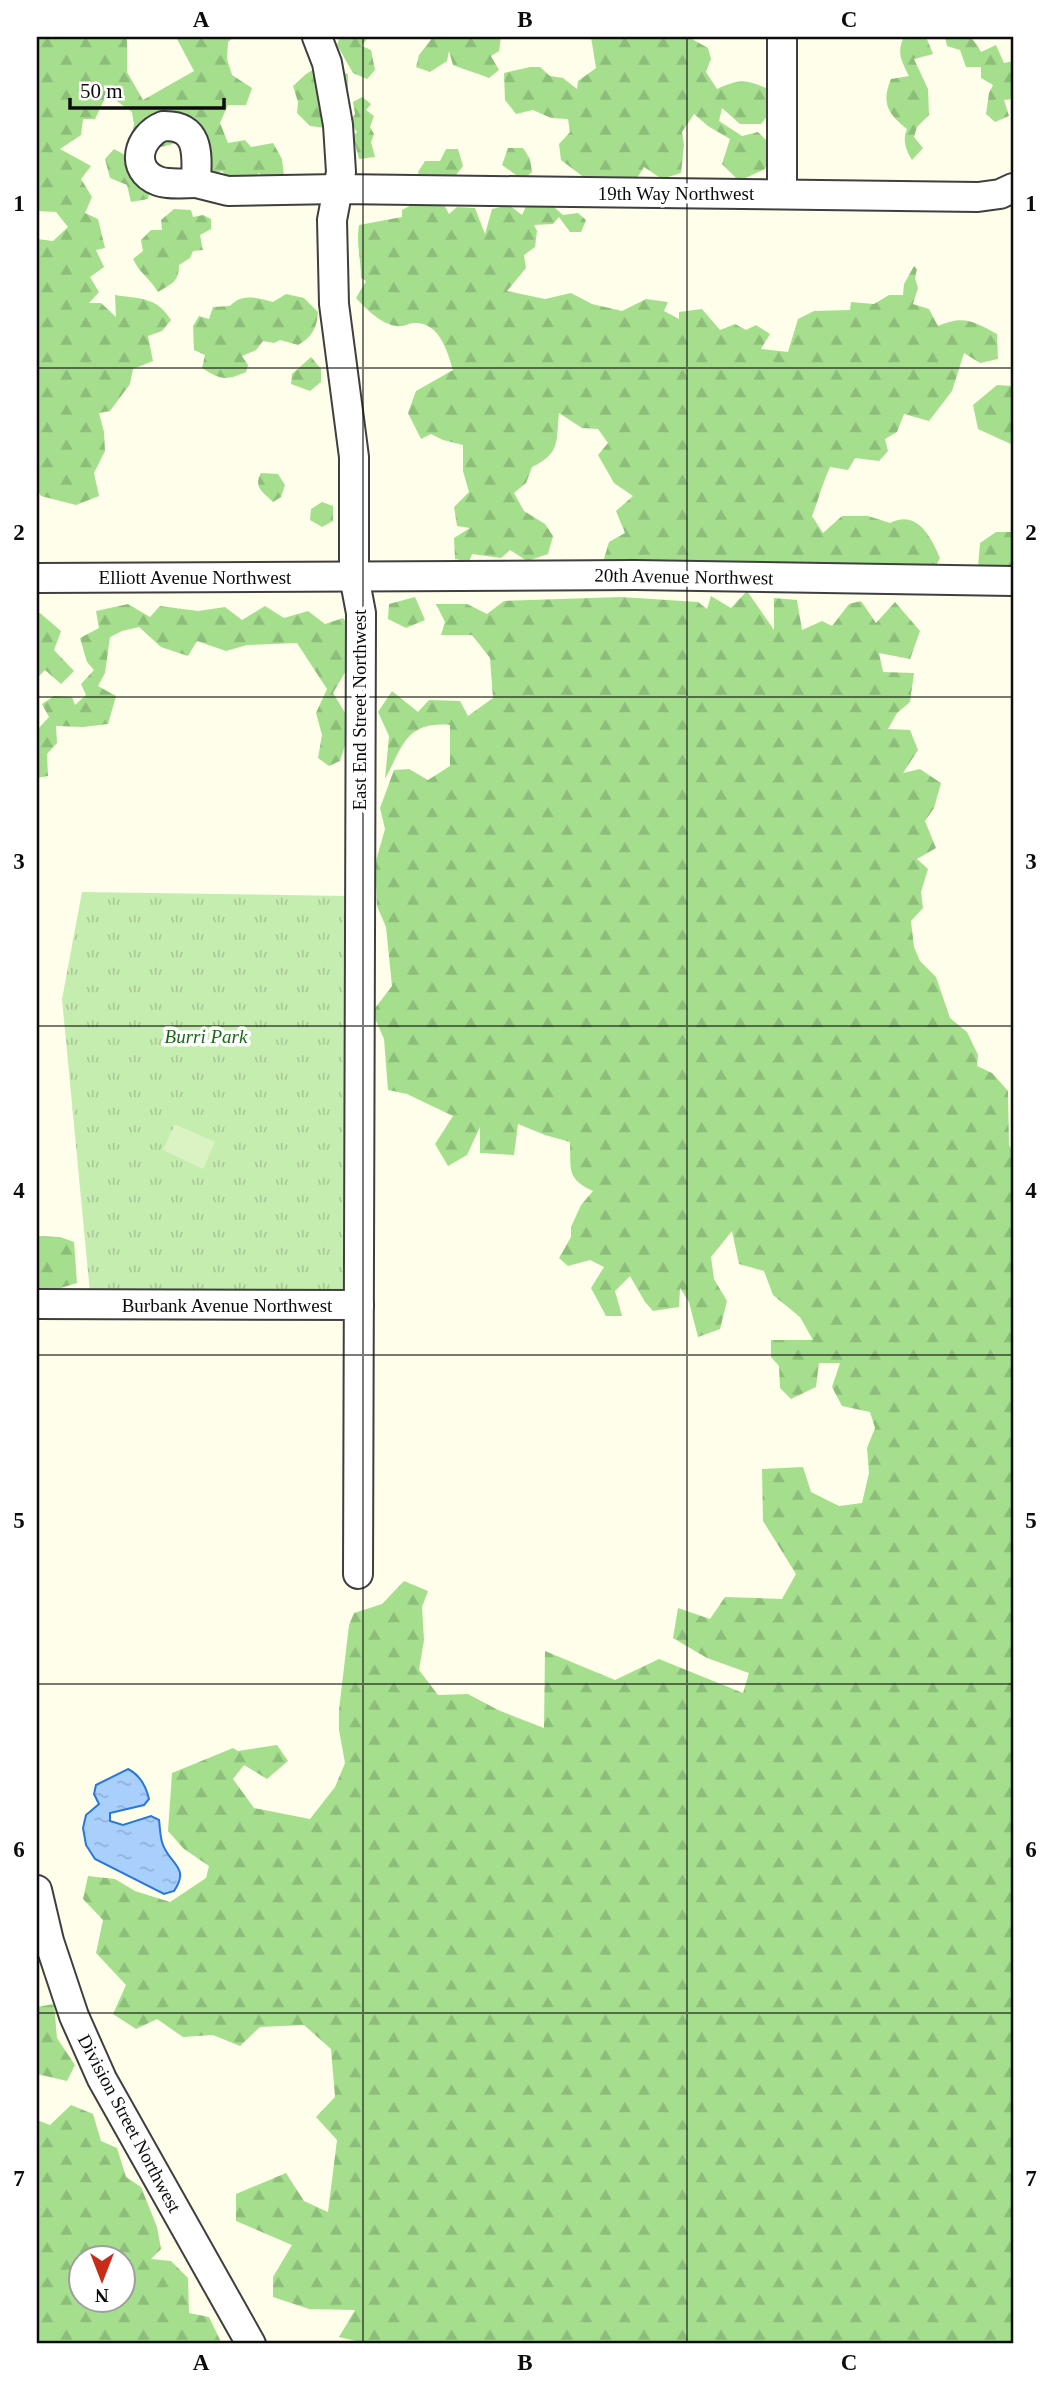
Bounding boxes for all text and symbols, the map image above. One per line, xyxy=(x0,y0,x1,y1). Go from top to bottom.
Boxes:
text: A xyxy=(193,7,210,32)
text: B xyxy=(517,7,533,32)
text: C xyxy=(841,7,857,32)
scale bar xyxy=(70,66,224,110)
text: 50 m xyxy=(80,79,123,103)
street label: 19th Way Northwest xyxy=(598,183,755,204)
text: 1 xyxy=(13,191,25,216)
text: 1 xyxy=(1025,191,1037,216)
text: 2 xyxy=(13,520,25,545)
text: 2 xyxy=(1025,520,1037,545)
street label: 20th Avenue Northwest xyxy=(594,564,774,589)
street label: Elliott Avenue Northwest xyxy=(99,567,292,588)
street label: East End Street Northwest xyxy=(349,609,370,811)
text: 3 xyxy=(13,849,25,874)
text: 3 xyxy=(1025,849,1037,874)
park label: Burri Park xyxy=(165,1026,248,1047)
text: 4 xyxy=(13,1178,25,1203)
text: 4 xyxy=(1025,1178,1037,1203)
street label: Burbank Avenue Northwest xyxy=(122,1295,333,1316)
text: 5 xyxy=(13,1508,25,1533)
text: 5 xyxy=(1025,1508,1037,1533)
text: 6 xyxy=(13,1837,25,1862)
text: 6 xyxy=(1025,1837,1037,1862)
street label: Division Street Northwest xyxy=(74,2031,186,2216)
text: 7 xyxy=(13,2166,25,2191)
text: 7 xyxy=(1025,2166,1037,2191)
north arrow xyxy=(66,2244,136,2314)
text: N xyxy=(95,2285,109,2306)
text: A xyxy=(193,2350,210,2375)
text: B xyxy=(517,2350,533,2375)
text: C xyxy=(841,2350,857,2375)

